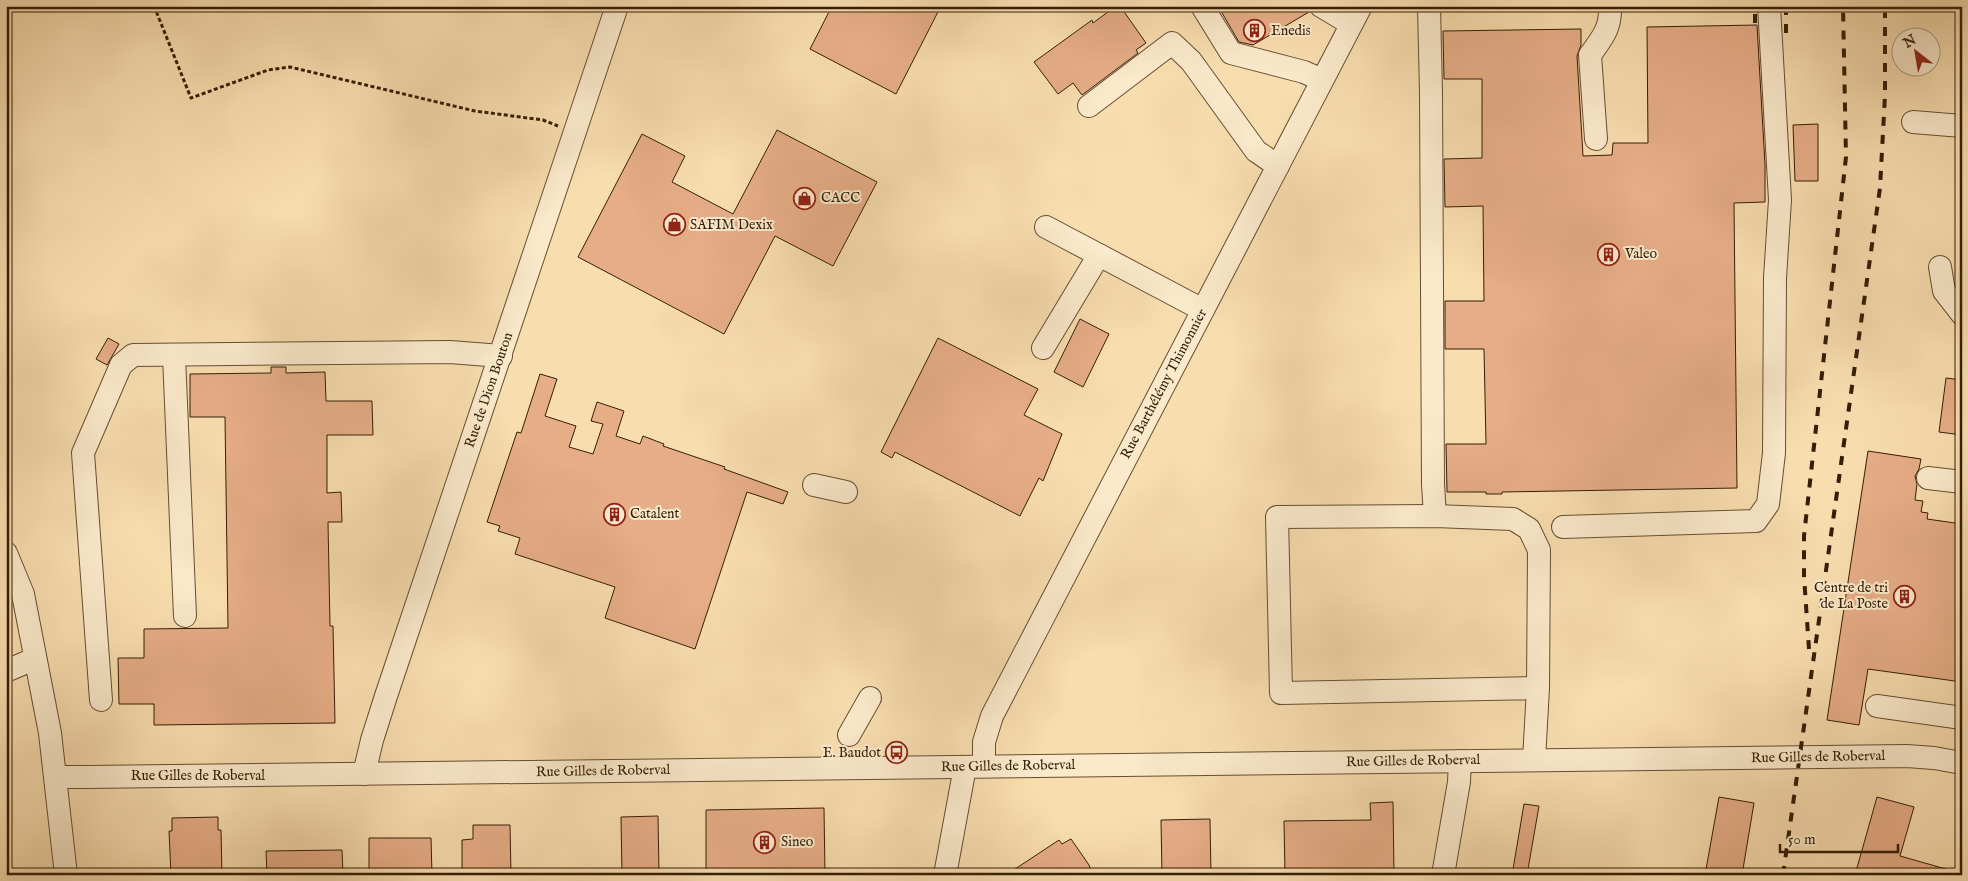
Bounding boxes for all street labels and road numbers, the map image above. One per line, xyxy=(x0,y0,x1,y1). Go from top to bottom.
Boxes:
street label: Rue Barthélémy Thimonnier xyxy=(1117,306,1211,462)
street label: Rue de Dion Bouton xyxy=(461,329,517,450)
street label: Rue Gilles de Roberval xyxy=(1751,747,1886,767)
street label: Rue Gilles de Roberval xyxy=(1346,751,1481,771)
street label: Rue Gilles de Roberval xyxy=(941,756,1076,776)
street label: Rue Gilles de Roberval xyxy=(536,761,671,781)
street label: Rue Gilles de Roberval xyxy=(131,767,265,785)

